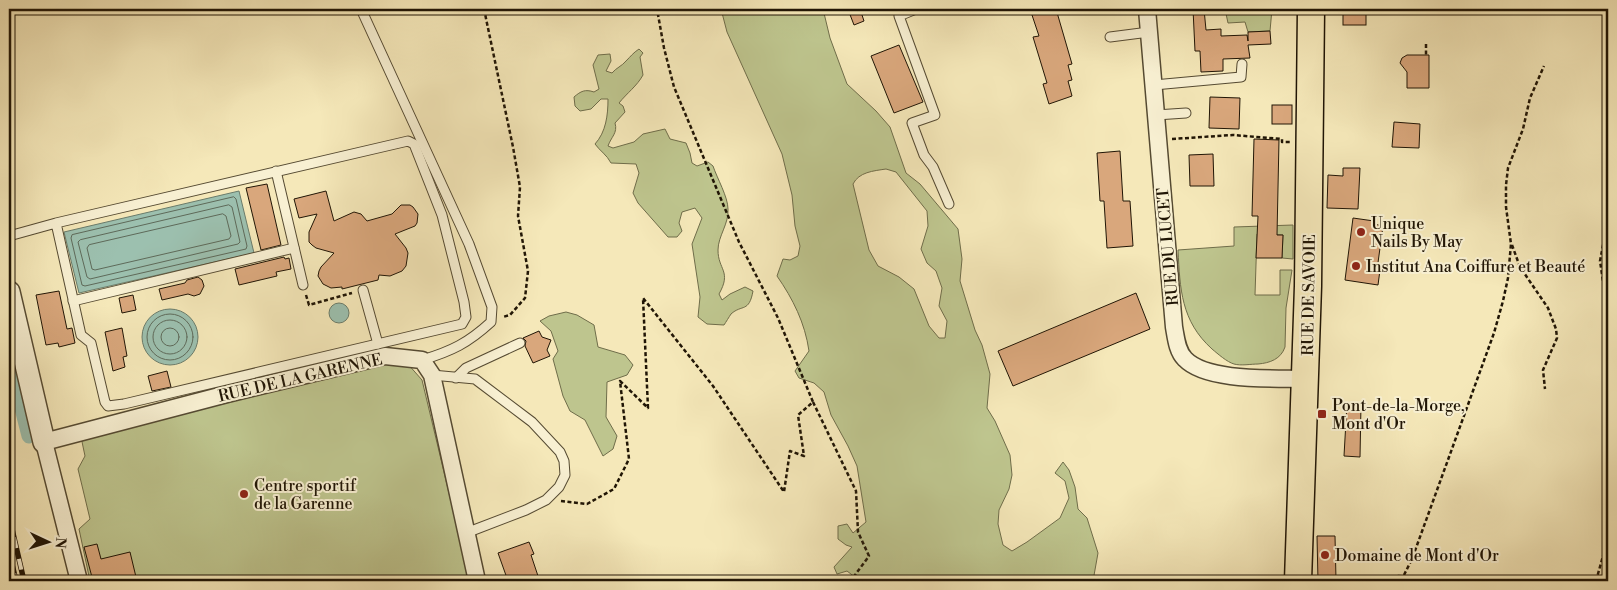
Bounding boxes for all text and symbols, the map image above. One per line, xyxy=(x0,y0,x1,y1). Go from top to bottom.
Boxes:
street label: RUE DU LUCET xyxy=(1153,187,1183,307)
place label: Unique Nails By May xyxy=(1371,214,1463,252)
marker: Unique Nails By May xyxy=(1355,226,1367,238)
street label: RUE DE SAVOIE xyxy=(1298,234,1320,356)
place label: Institut Ana Coiffure et Beauté xyxy=(1366,257,1585,277)
marker: Institut Ana Coiffure et Beauté xyxy=(1350,260,1362,272)
street label: RUE DE LA GARENNE xyxy=(216,349,384,407)
place label: Pont-de-la-Morge, Mont d'Or xyxy=(1332,396,1465,434)
marker: Pont-de-la-Morge, Mont d'Or xyxy=(1316,408,1328,420)
place label: Centre sportif de la Garenne xyxy=(254,476,357,514)
marker: Centre sportif de la Garenne xyxy=(238,488,250,500)
north arrow xyxy=(22,518,72,568)
text: N xyxy=(51,537,69,549)
place label: Domaine de Mont d'Or xyxy=(1335,546,1499,566)
marker: Domaine de Mont d'Or xyxy=(1319,549,1331,561)

